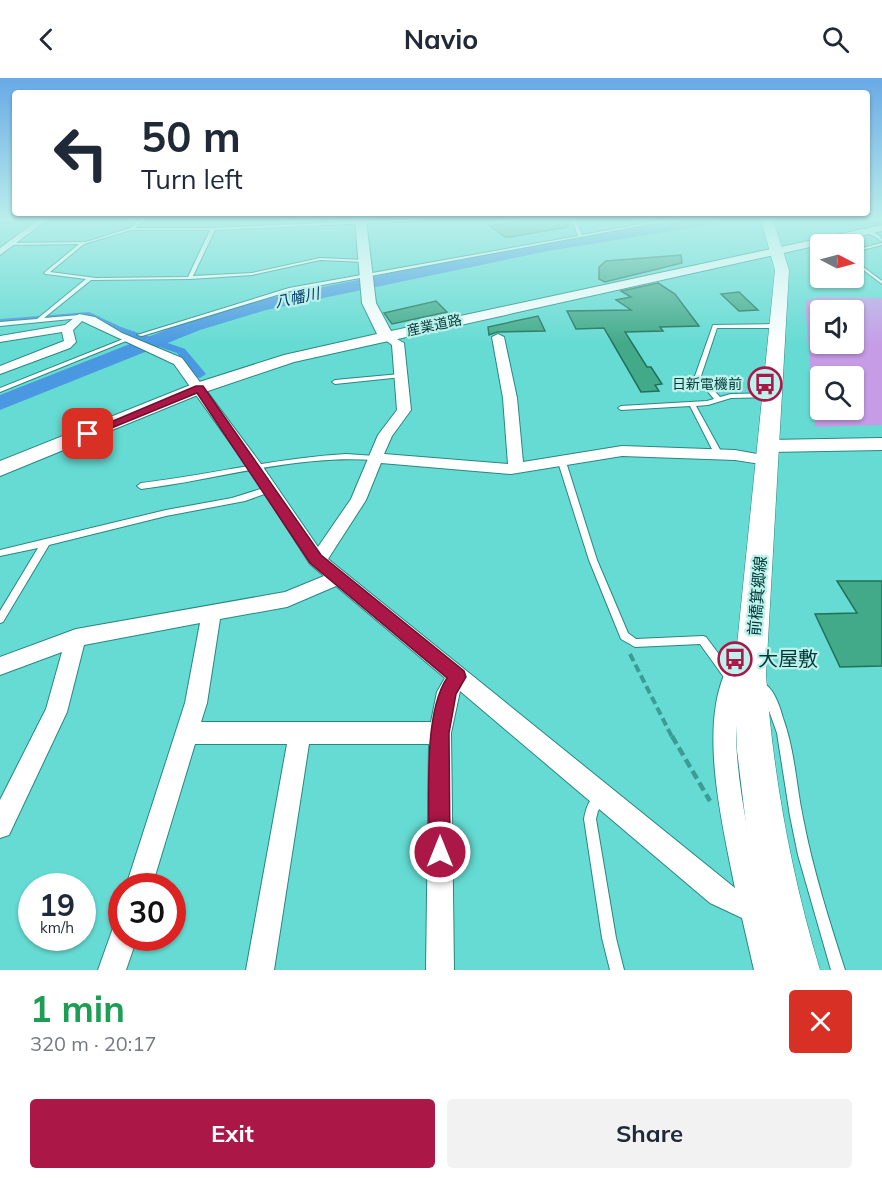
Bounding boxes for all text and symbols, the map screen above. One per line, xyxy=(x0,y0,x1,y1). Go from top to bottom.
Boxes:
text: Navio xyxy=(404,22,478,56)
icon: back xyxy=(30,23,63,56)
icon: search xyxy=(819,23,852,56)
text: 50 m xyxy=(141,110,241,163)
icon: left xyxy=(42,114,120,192)
text: Turn left xyxy=(141,162,243,196)
north arrow xyxy=(810,234,864,288)
map controls xyxy=(810,234,864,420)
water label: 八幡川 xyxy=(273,283,323,311)
button: sound xyxy=(810,300,864,354)
street label: 産業道路 xyxy=(405,310,463,340)
bus stop icon: 日新電機前 xyxy=(747,366,783,402)
button: search xyxy=(810,366,864,420)
place label: 日新電機前 xyxy=(672,375,742,393)
pin xyxy=(62,408,113,459)
icon: arrive xyxy=(71,417,104,450)
street label: 前橋箕郷線 xyxy=(744,555,770,637)
bus stop icon: 大屋敷 xyxy=(717,641,753,677)
place label: 大屋敷 xyxy=(758,646,818,671)
position arrow xyxy=(408,820,472,884)
speed limit sign: 30 xyxy=(108,873,186,951)
text: 19 xyxy=(39,886,75,924)
text: km/h xyxy=(40,918,74,937)
text: 1 min xyxy=(30,986,125,1031)
button: close xyxy=(789,990,852,1053)
text: 320 m · 20:17 xyxy=(30,1031,156,1056)
button: Exit xyxy=(30,1099,435,1168)
button: Share xyxy=(447,1099,852,1168)

